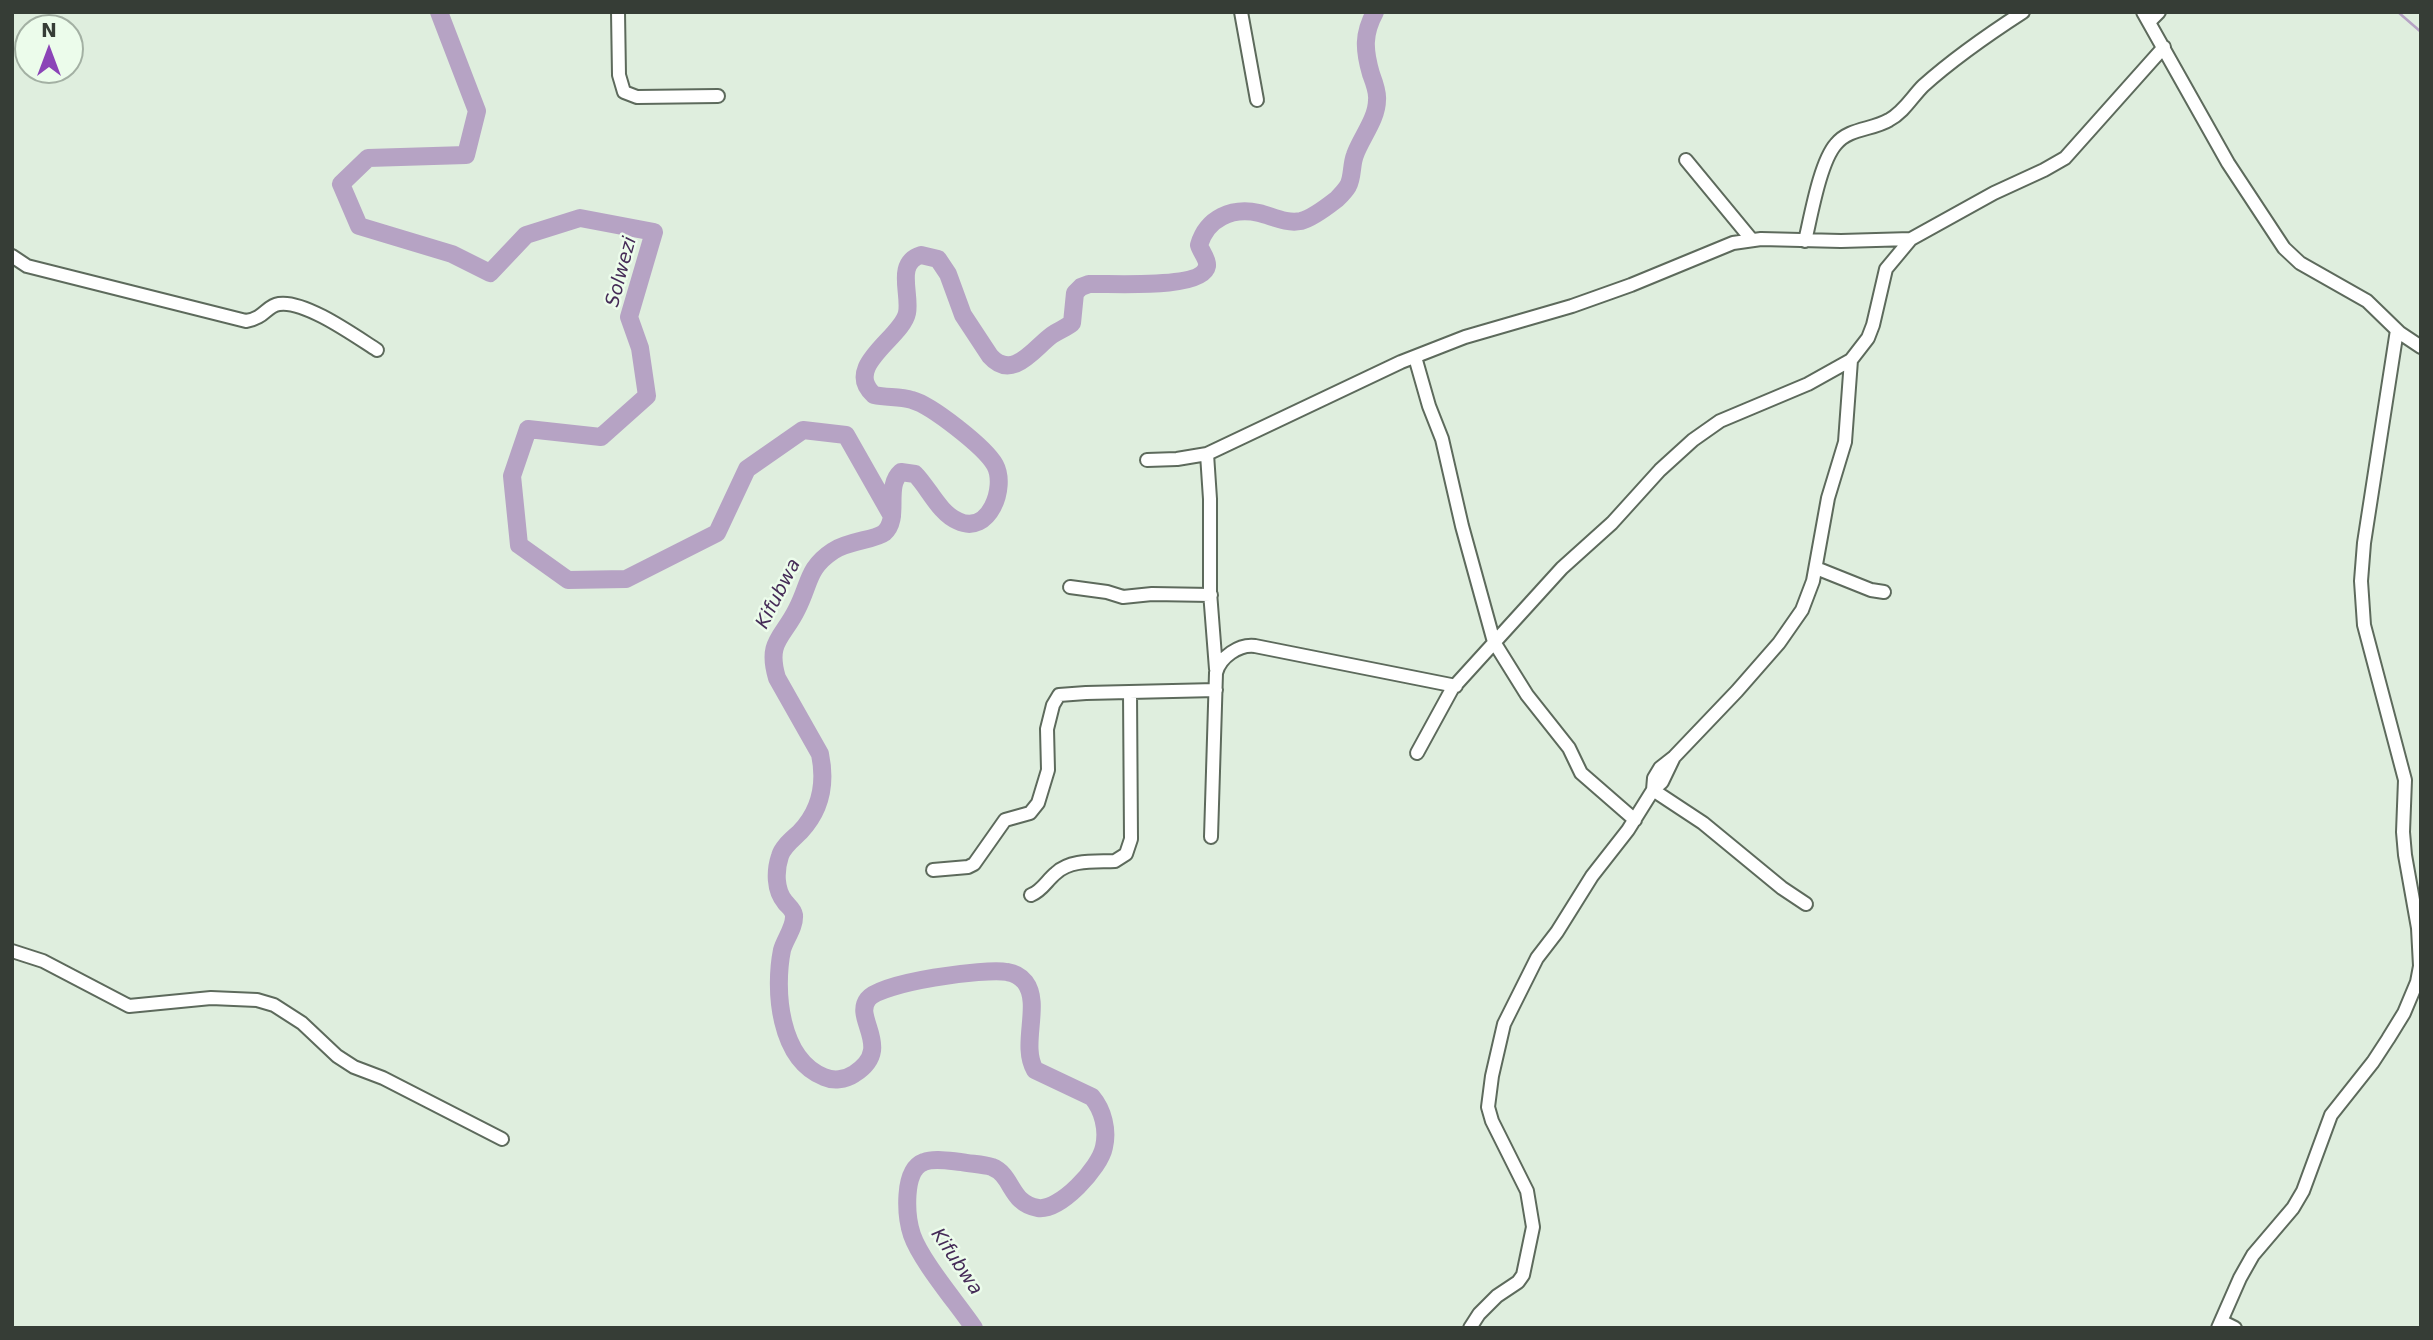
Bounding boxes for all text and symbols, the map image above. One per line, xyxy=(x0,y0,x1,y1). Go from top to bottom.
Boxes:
north arrow xyxy=(14,14,84,84)
text: N xyxy=(41,19,57,41)
water label: Solwezi xyxy=(602,235,642,309)
water label: Kifubwa xyxy=(752,555,806,633)
water label: Kifubwa xyxy=(925,1224,987,1300)

